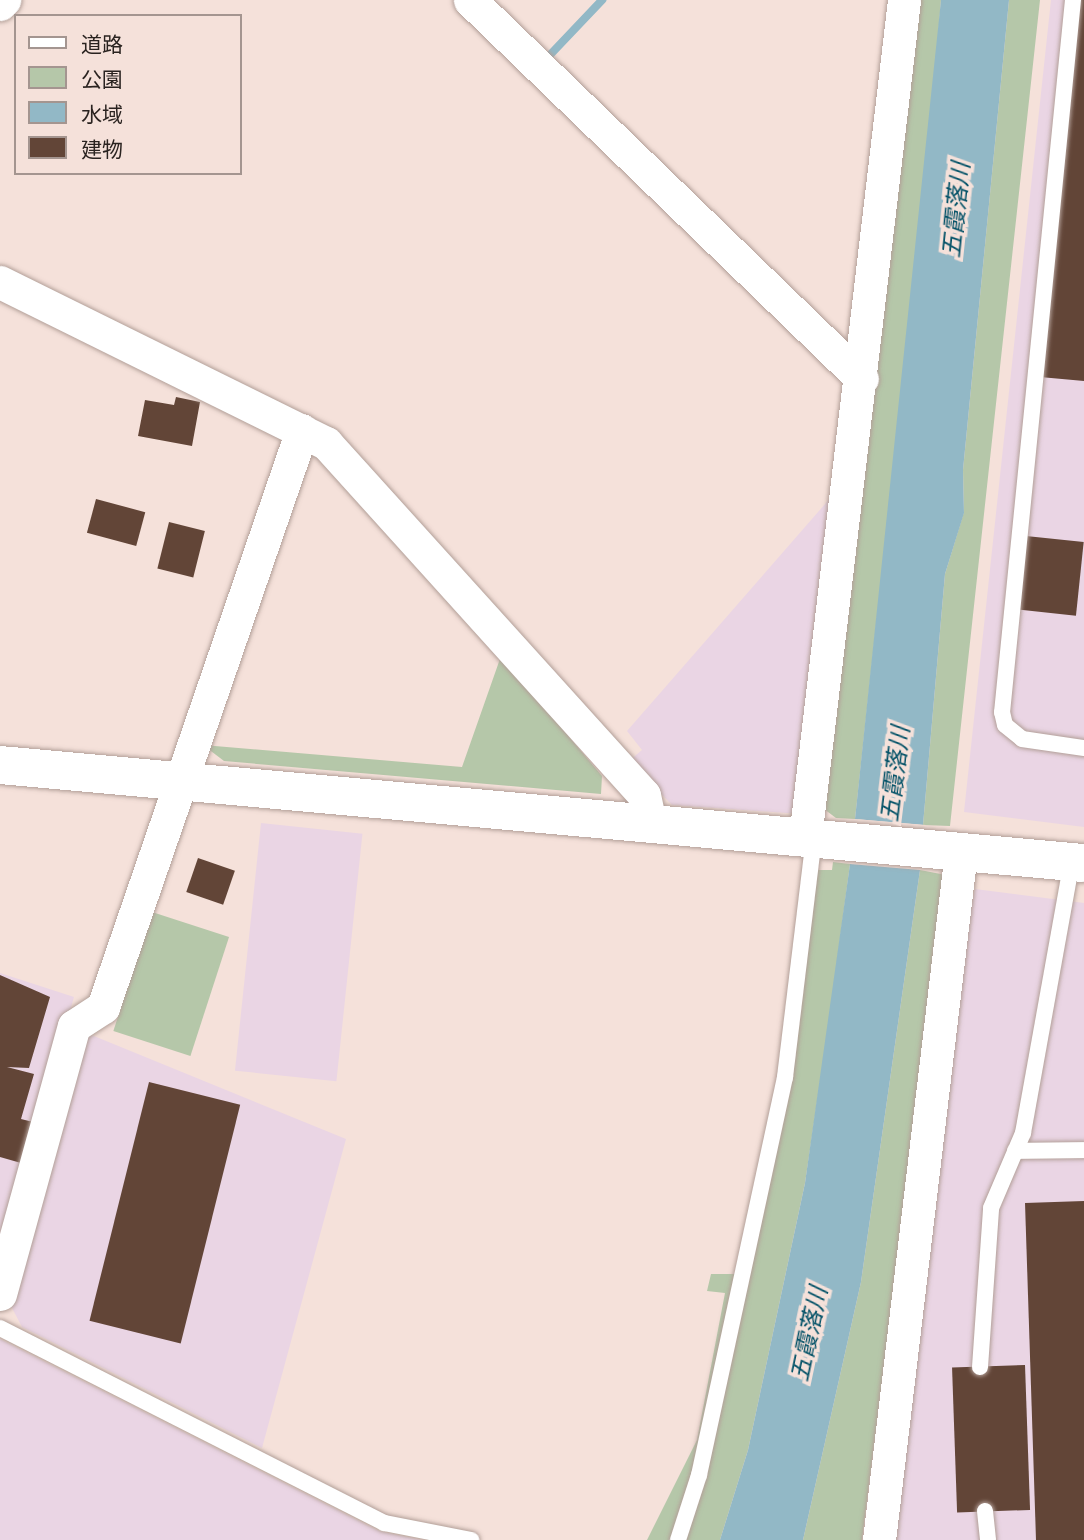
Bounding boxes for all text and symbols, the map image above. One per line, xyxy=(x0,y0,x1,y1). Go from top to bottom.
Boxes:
legend xyxy=(14,14,242,175)
text: 道路 xyxy=(81,32,123,56)
text: 公園 xyxy=(81,67,123,91)
text: 水域 xyxy=(81,102,123,126)
text: 建物 xyxy=(81,137,123,161)
water label: 五霞落川 xyxy=(937,161,975,259)
water label: 五霞落川 xyxy=(875,725,915,823)
water label: 五霞落川 xyxy=(785,1284,833,1384)

